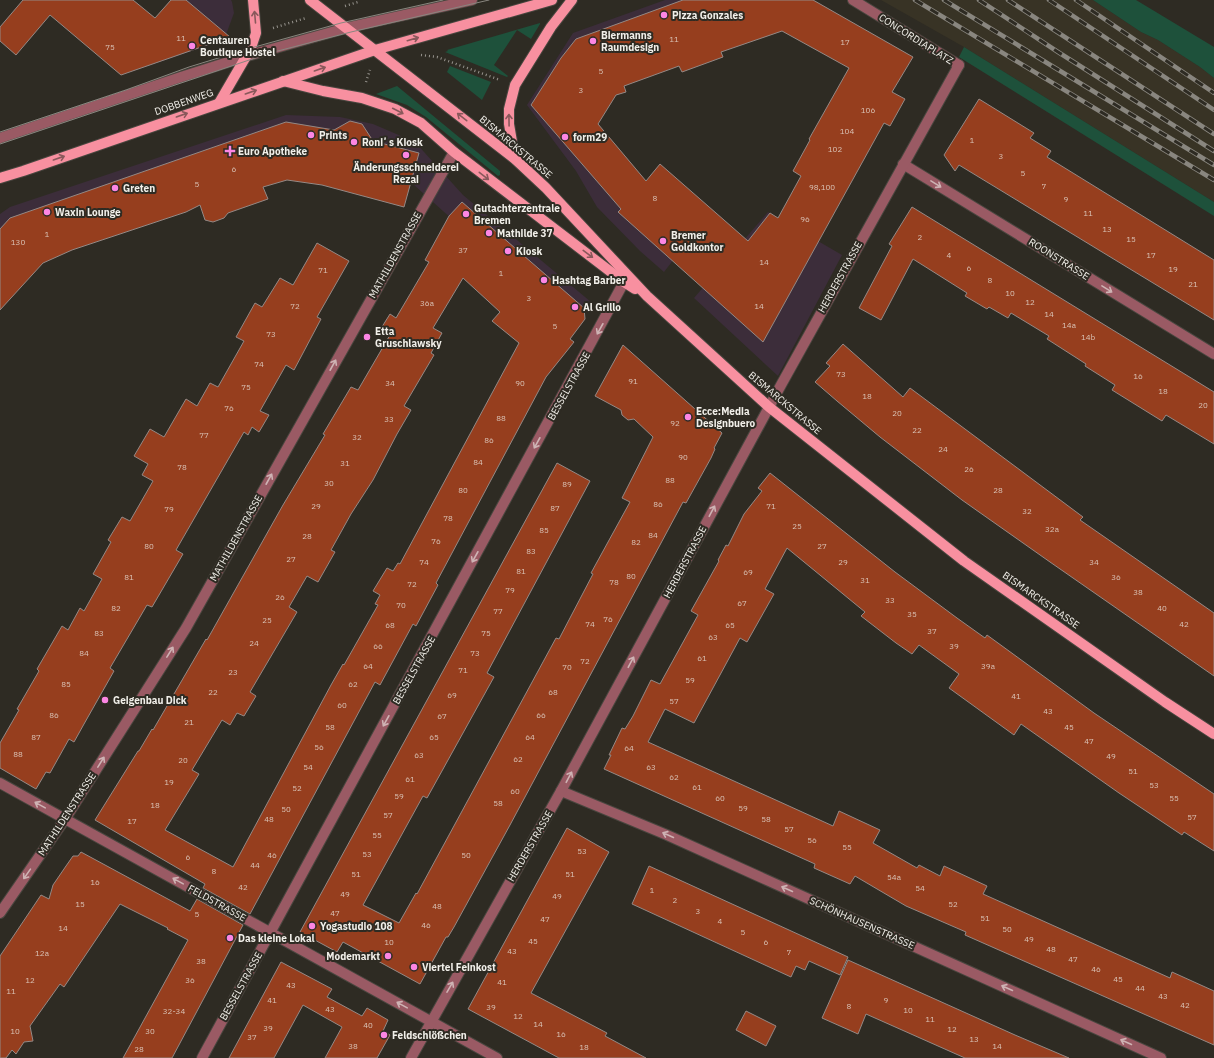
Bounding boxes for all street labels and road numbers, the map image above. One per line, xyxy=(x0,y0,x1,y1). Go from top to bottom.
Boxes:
street label: CONCORDIAPLATZ xyxy=(876,11,956,67)
street label: DOBBENWEG xyxy=(153,86,215,118)
street label: BISMARCKSTRASSE xyxy=(477,113,555,181)
street label: MATHILDENSTRASSE xyxy=(366,209,424,301)
street label: ROONSTRASSE xyxy=(1026,235,1092,283)
street label: HERDERSTRASSE xyxy=(815,239,865,315)
street label: BESSELSTRASSE xyxy=(545,349,593,423)
street label: BISMARCKSTRASSE xyxy=(746,369,824,437)
street label: MATHILDENSTRASSE xyxy=(207,492,265,584)
street label: HERDERSTRASSE xyxy=(661,524,710,600)
street label: BISMARCKSTRASSE xyxy=(1000,569,1082,632)
street label: BESSELSTRASSE xyxy=(390,633,438,707)
street label: MATHILDENSTRASSE xyxy=(35,770,99,858)
street label: HERDERSTRASSE xyxy=(504,808,556,884)
street label: FELDSTRASSE xyxy=(186,882,249,924)
street label: SCHÖNHAUSENSTRASSE xyxy=(807,894,917,952)
street label: BESSELSTRASSE xyxy=(217,949,265,1023)

